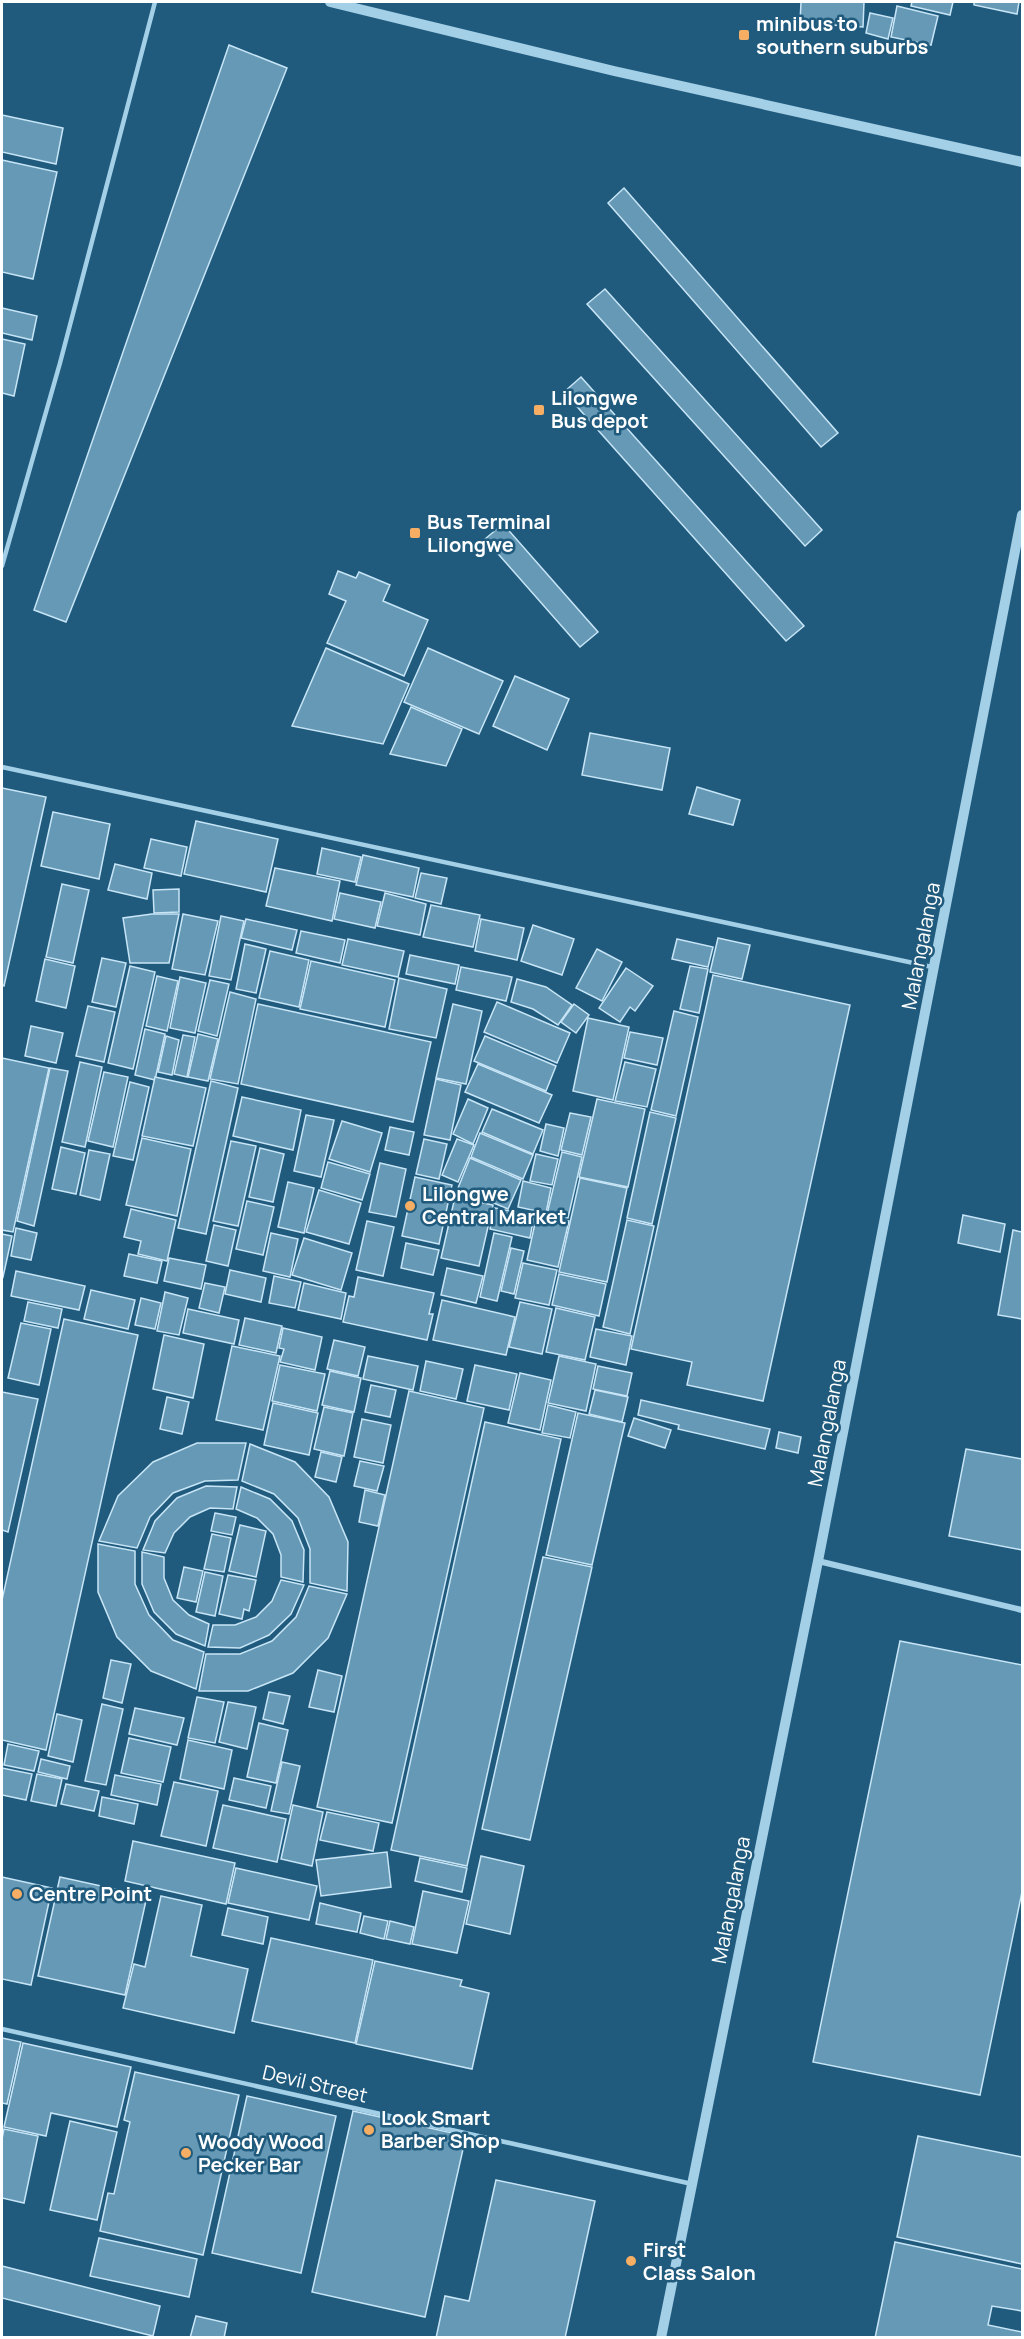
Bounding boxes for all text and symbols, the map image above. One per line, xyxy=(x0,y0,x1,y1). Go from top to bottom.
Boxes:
place label: minibus to southern suburbs xyxy=(756,10,929,60)
marker: minibus to southern suburbs xyxy=(737,28,751,42)
place label: Lilongwe Bus depot xyxy=(551,384,648,434)
marker: Lilongwe Bus depot xyxy=(532,403,546,417)
place label: Bus Terminal Lilongwe xyxy=(427,508,551,558)
marker: Bus Terminal Lilongwe xyxy=(408,526,422,540)
street label: Malangalanga xyxy=(895,880,946,1012)
place label: Lilongwe Central Market xyxy=(422,1180,566,1230)
marker: Lilongwe Central Market xyxy=(403,1199,417,1213)
street label: Malangalanga xyxy=(801,1357,852,1489)
street label: Malangalanga xyxy=(705,1834,756,1966)
place label: Centre Point xyxy=(29,1880,152,1907)
marker: Centre Point xyxy=(10,1887,24,1901)
street label: Devil Street xyxy=(260,2058,370,2109)
place label: Look Smart Barber Shop xyxy=(381,2104,500,2154)
marker: Look Smart Barber Shop xyxy=(362,2123,376,2137)
place label: Woody Wood Pecker Bar xyxy=(198,2128,324,2178)
marker: Woody Wood Pecker Bar xyxy=(179,2146,193,2160)
place label: First Class Salon xyxy=(643,2236,756,2286)
marker: First Class Salon xyxy=(624,2254,638,2268)

